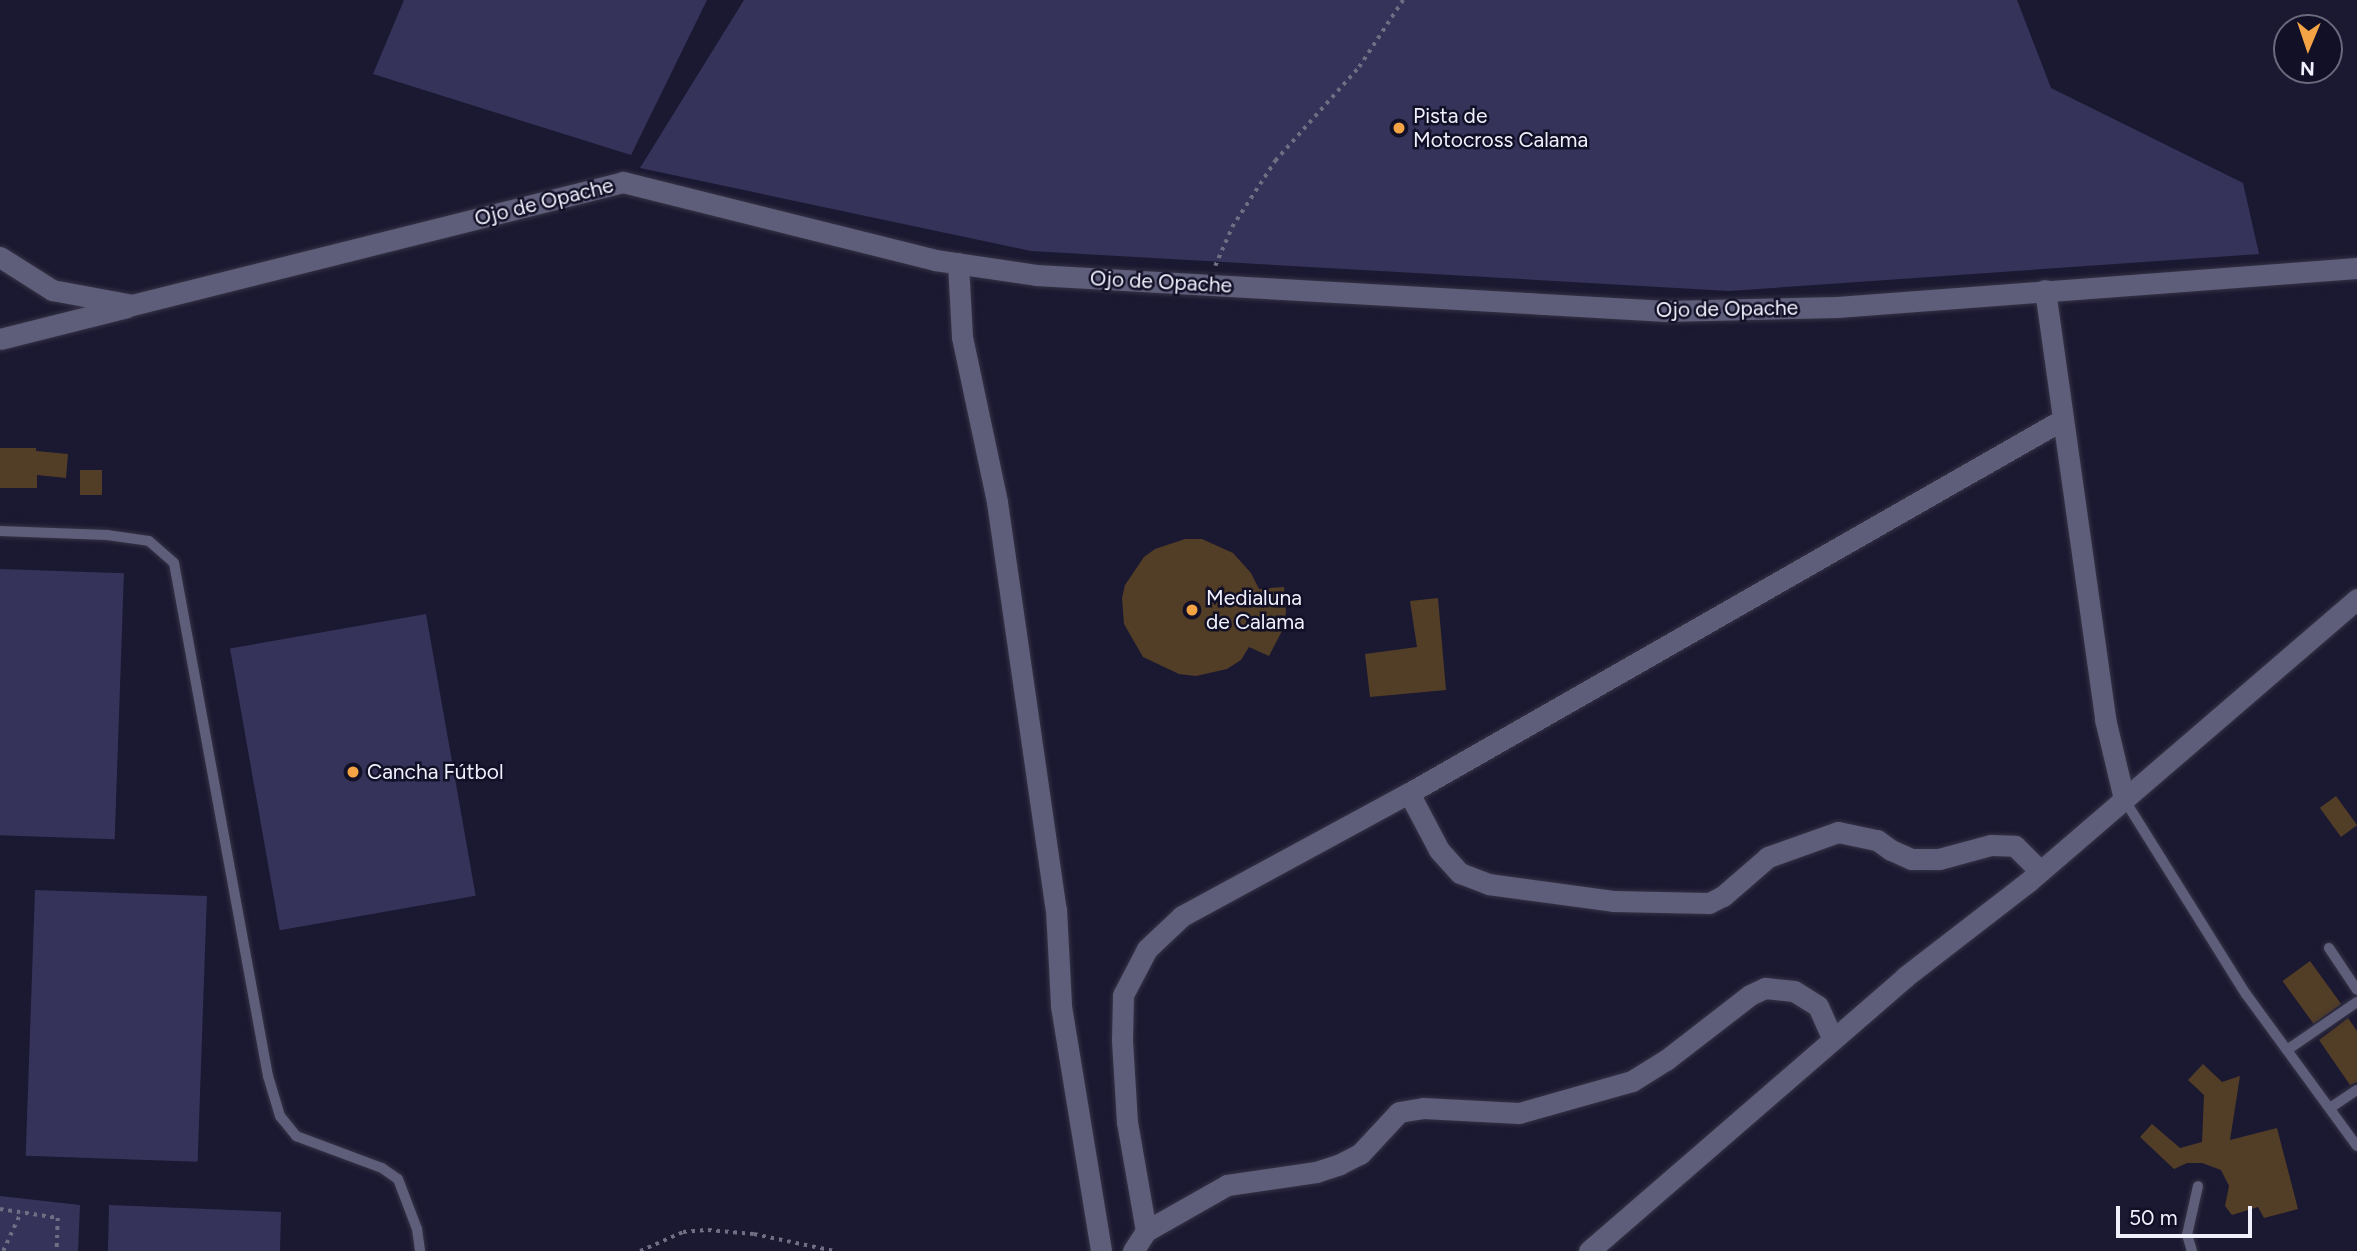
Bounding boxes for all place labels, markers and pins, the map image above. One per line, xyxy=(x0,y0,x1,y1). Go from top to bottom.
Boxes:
place label: Pista de Motocross Calama xyxy=(1413,103,1588,153)
marker: Pista de Motocross Calama xyxy=(1391,120,1407,136)
place label: Medialuna de Calama xyxy=(1206,585,1305,635)
marker: Medialuna de Calama xyxy=(1184,602,1200,618)
place label: Cancha Fútbol xyxy=(367,759,503,785)
marker: Cancha Fútbol xyxy=(345,764,361,780)

